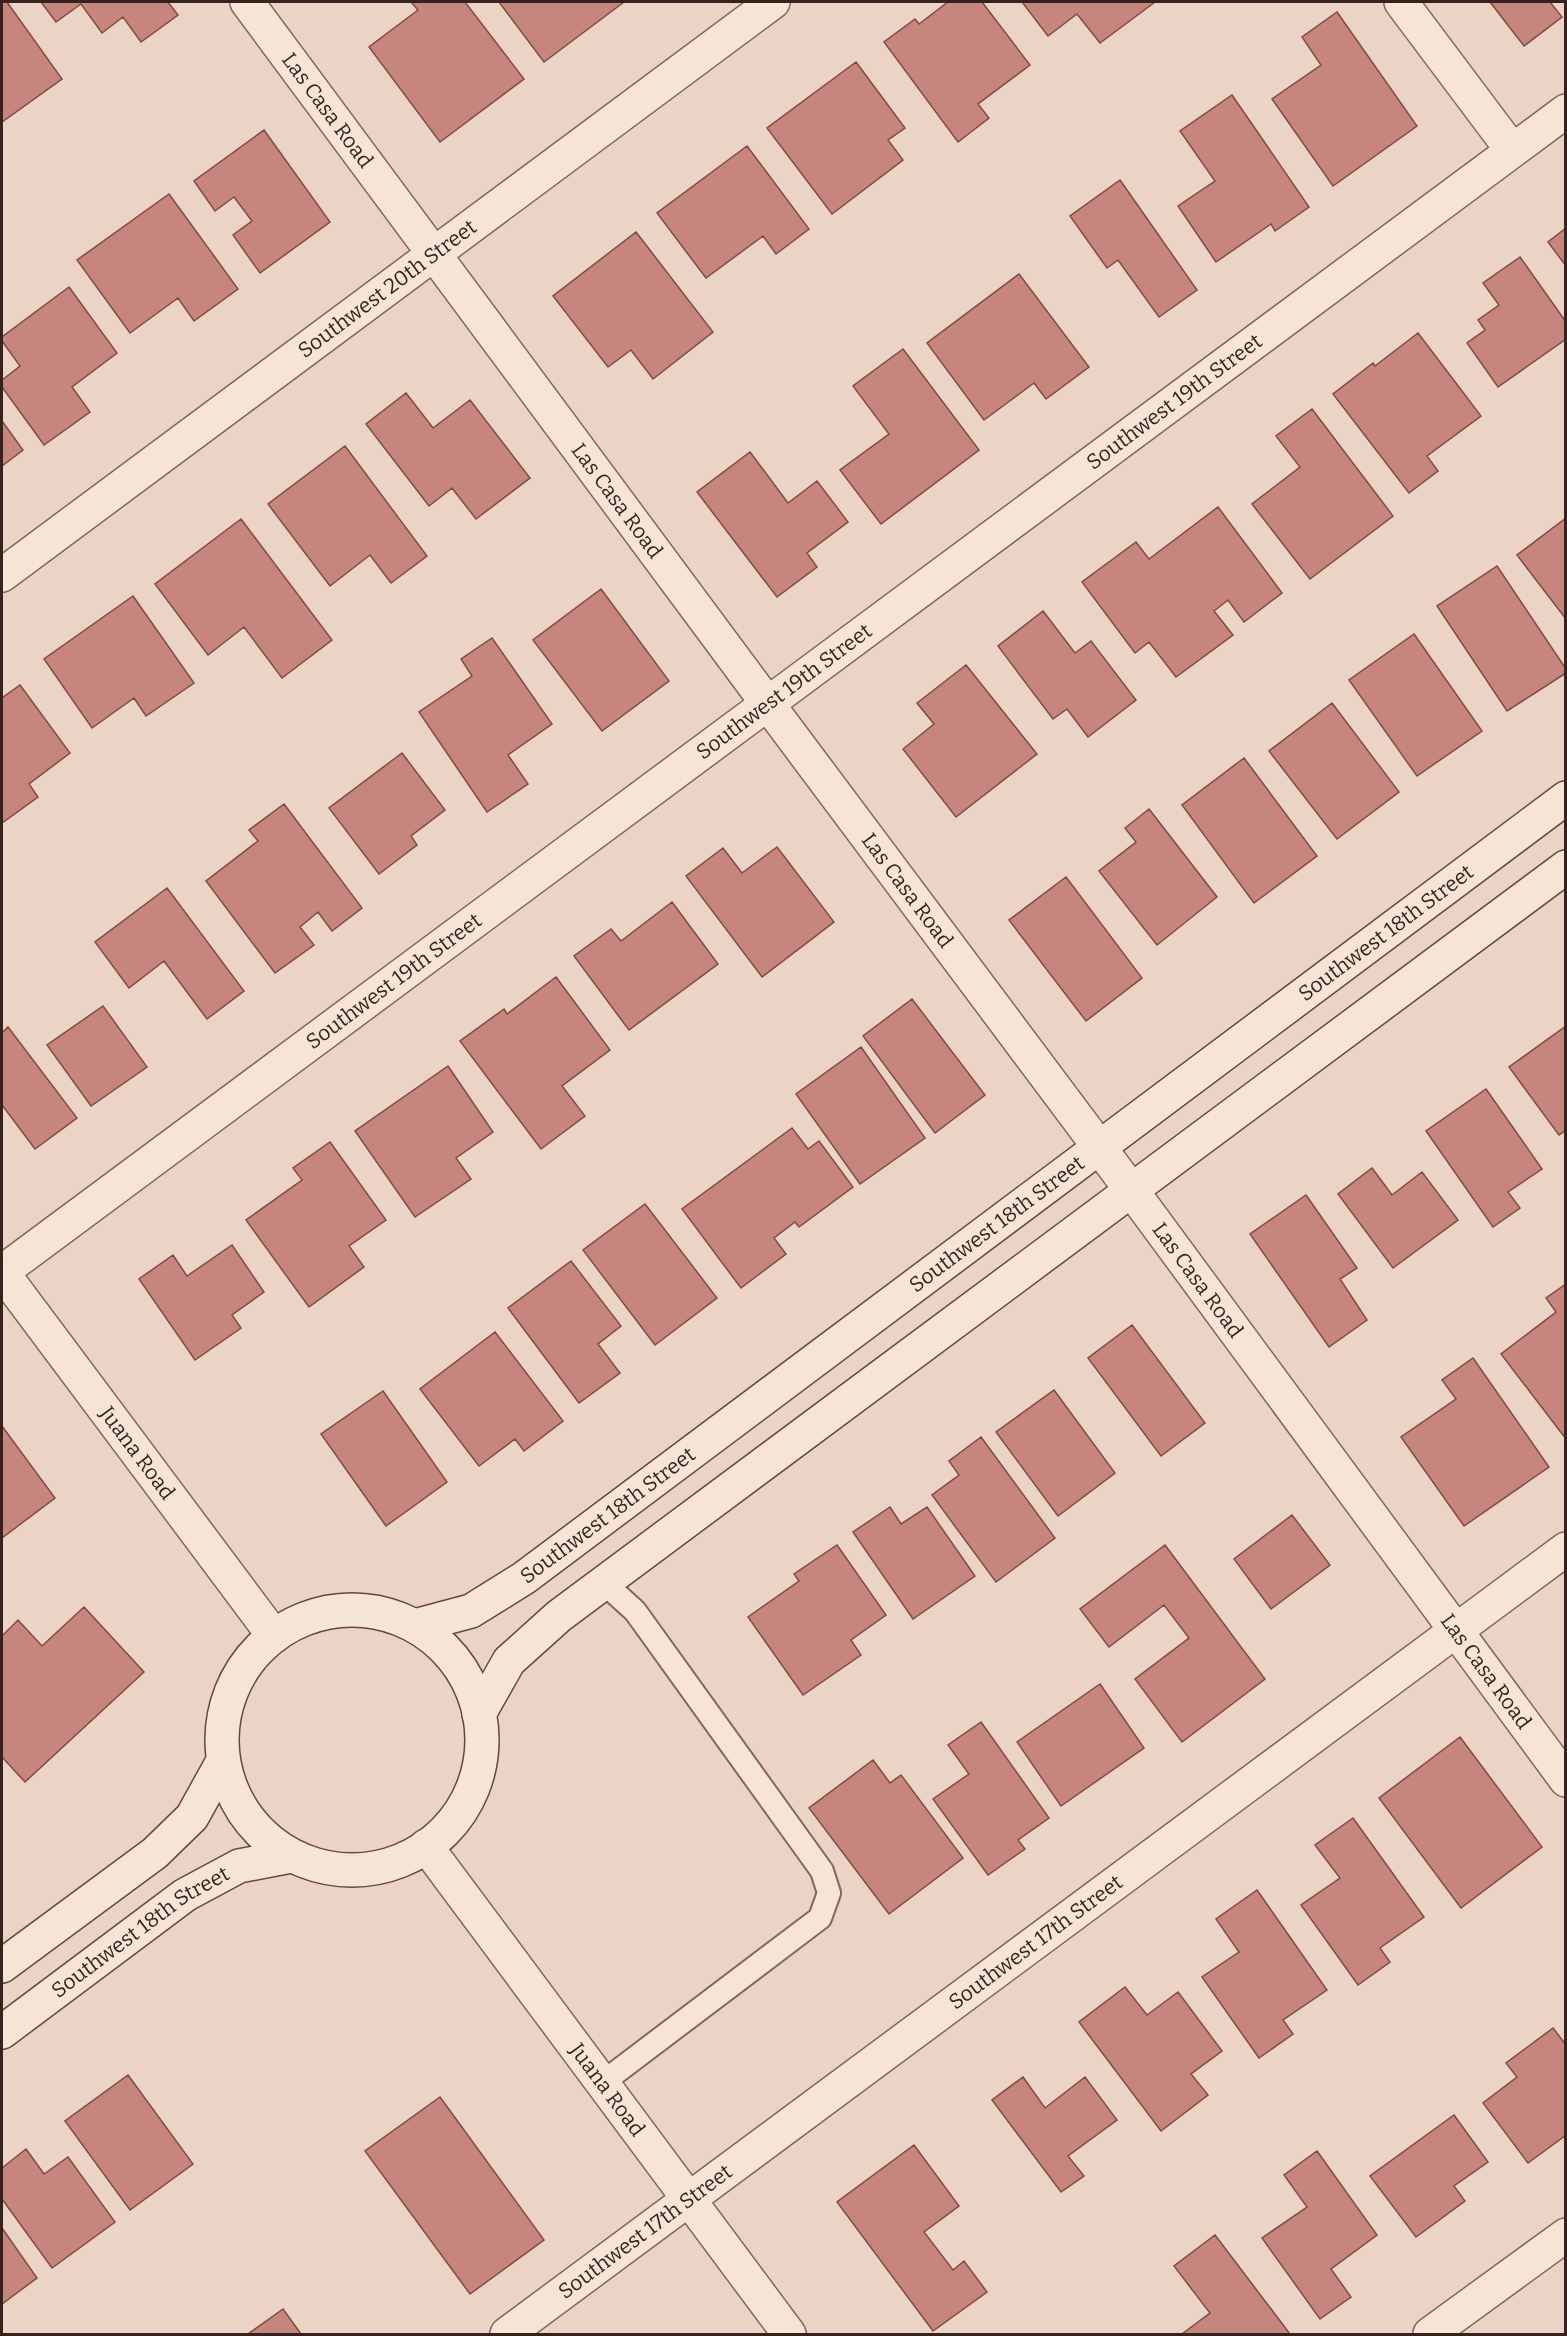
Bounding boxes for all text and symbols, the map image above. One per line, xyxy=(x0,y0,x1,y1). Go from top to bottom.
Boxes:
street label: Las Casa Road xyxy=(276,48,379,173)
street label: Southwest 20th Street xyxy=(293,214,482,364)
street label: Southwest 19th Street xyxy=(1081,328,1267,475)
street label: Las Casa Road xyxy=(566,438,668,563)
street label: Southwest 19th Street xyxy=(691,618,877,765)
street label: Las Casa Road xyxy=(856,828,959,953)
street label: Southwest 18th Street xyxy=(1293,859,1479,1007)
street label: Southwest 19th Street xyxy=(301,907,487,1055)
street label: Southwest 18th Street xyxy=(904,1150,1090,1298)
street label: Las Casa Road xyxy=(1147,1217,1249,1343)
street label: Juana Road xyxy=(93,1401,181,1505)
street label: Southwest 18th Street xyxy=(515,1441,701,1589)
street label: Las Casa Road xyxy=(1435,1609,1537,1734)
street label: Southwest 18th Street xyxy=(46,1860,234,2003)
street label: Southwest 17th Street xyxy=(943,1869,1128,2015)
street label: Juana Road xyxy=(564,2037,651,2142)
street label: Southwest 17th Street xyxy=(553,2158,738,2305)

